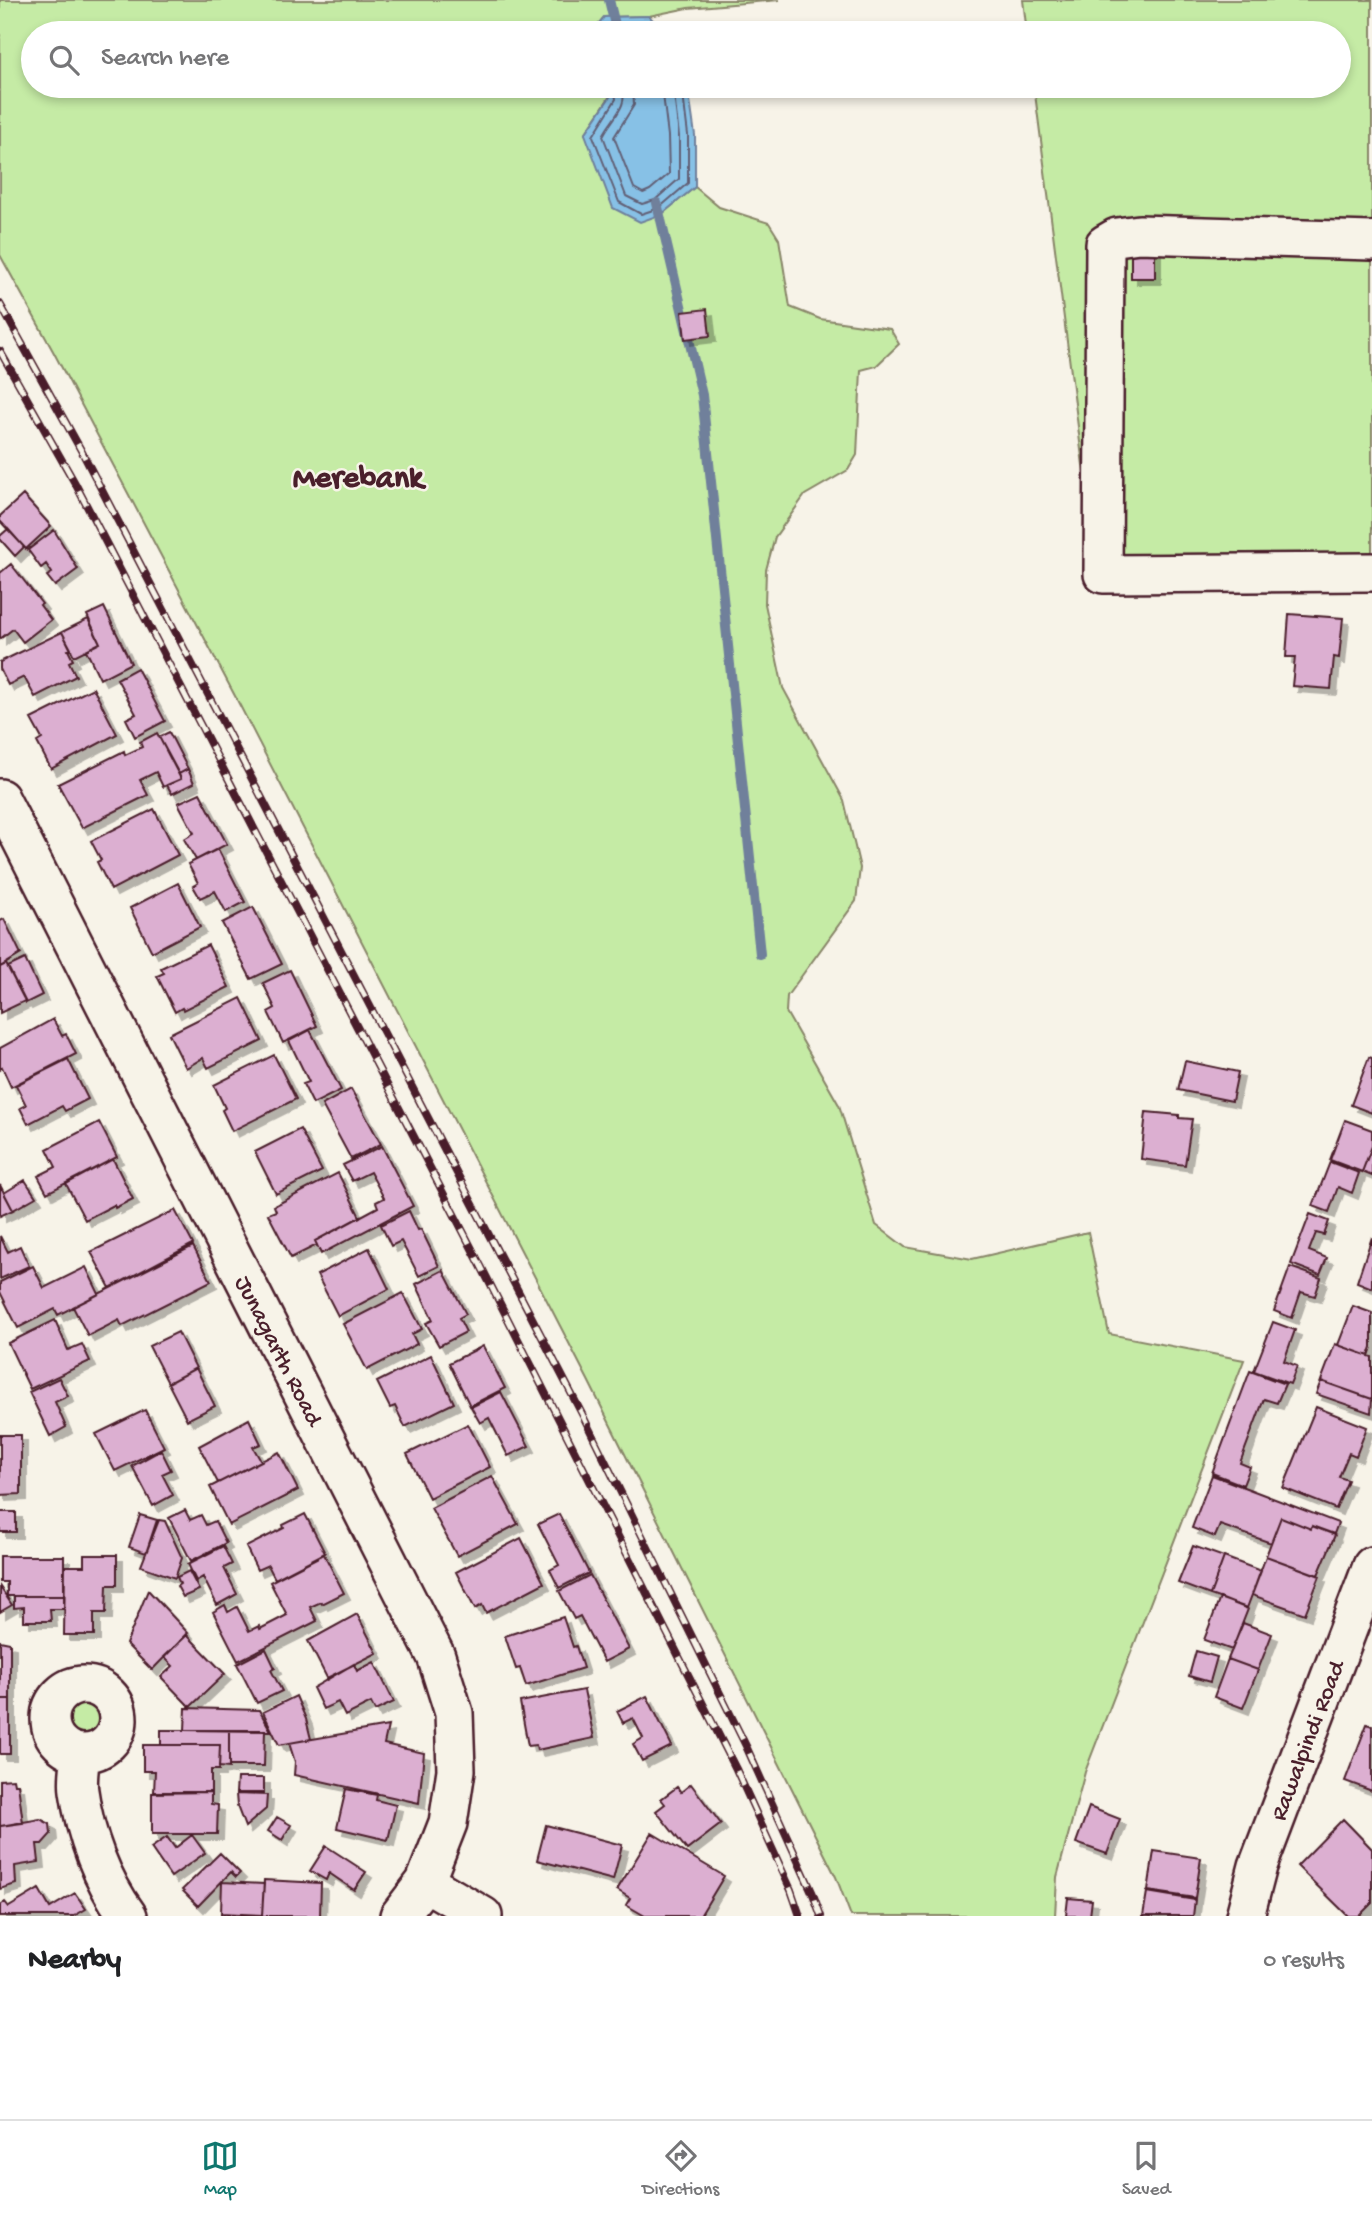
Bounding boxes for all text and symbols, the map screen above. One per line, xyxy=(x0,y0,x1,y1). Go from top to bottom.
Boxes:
search box xyxy=(21,21,1351,98)
icon: search xyxy=(45,41,83,79)
text: Search here xyxy=(101,44,229,75)
district label: Merebank xyxy=(293,461,427,499)
street label: Junagarth Road xyxy=(227,1272,328,1433)
street label: Rawalpindi Road xyxy=(1265,1655,1354,1825)
text: Nearby xyxy=(28,1944,121,1979)
text: 0 results xyxy=(1263,1948,1344,1975)
tab: Map xyxy=(201,2137,239,2202)
tab: Directions xyxy=(642,2137,719,2202)
tab: Saved xyxy=(1122,2137,1171,2202)

